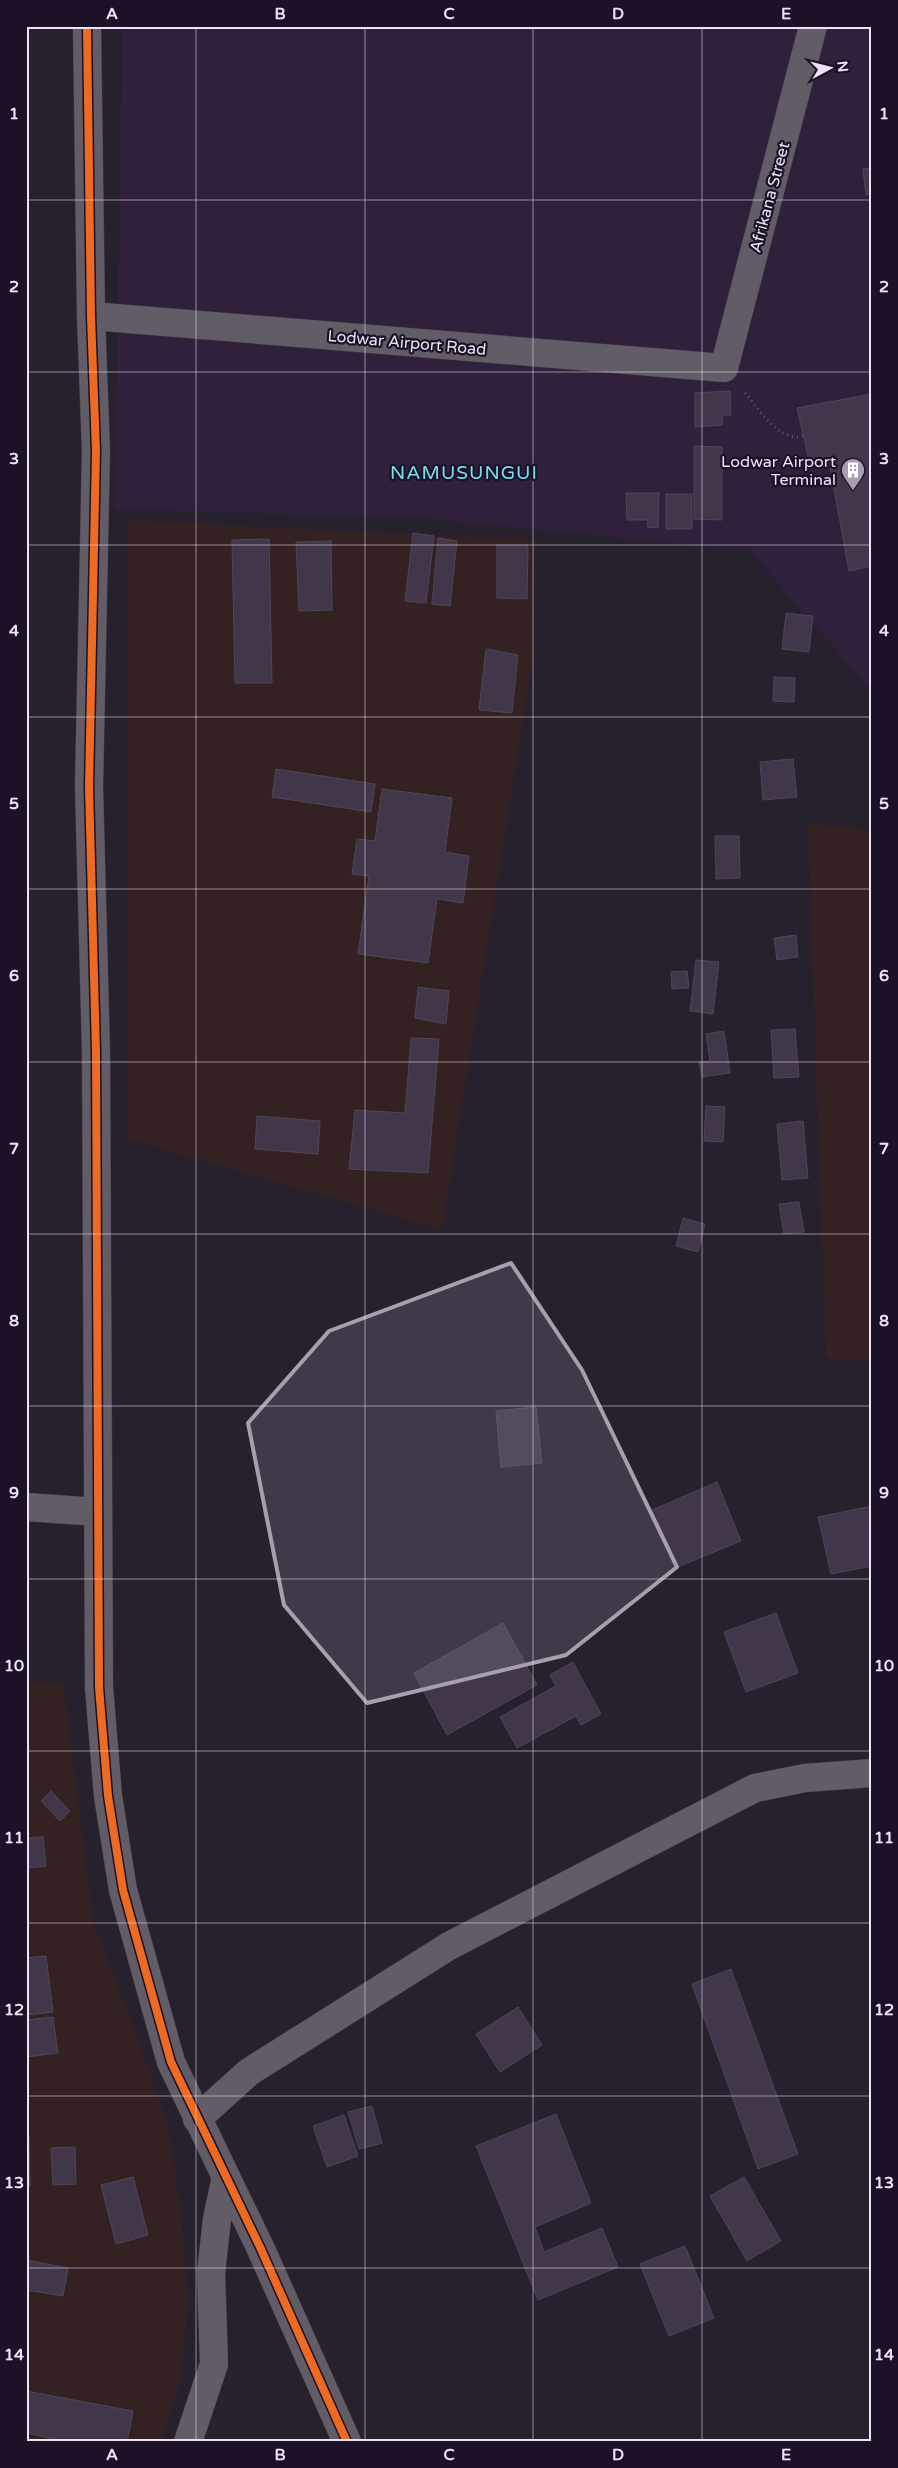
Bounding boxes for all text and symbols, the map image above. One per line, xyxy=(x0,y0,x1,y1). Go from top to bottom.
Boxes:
text: A xyxy=(106,4,118,24)
text: B xyxy=(274,4,286,24)
text: C xyxy=(443,4,455,24)
text: D xyxy=(612,4,624,24)
text: E xyxy=(781,4,791,24)
north arrow xyxy=(806,42,856,92)
text: N xyxy=(833,60,852,73)
text: 1 xyxy=(9,104,19,124)
text: 1 xyxy=(879,104,889,124)
street label: Afrikana Street xyxy=(746,140,794,255)
text: 2 xyxy=(9,277,19,297)
text: 2 xyxy=(879,277,889,297)
street label: Lodwar Airport Road xyxy=(327,326,487,360)
text: 3 xyxy=(9,449,19,469)
text: 3 xyxy=(879,449,889,469)
place label: Lodwar Airport Terminal xyxy=(721,452,836,490)
building icon: Lodwar Airport Terminal xyxy=(840,457,866,491)
district label: NAMUSUNGUI xyxy=(390,462,538,484)
text: 4 xyxy=(9,621,19,641)
text: 4 xyxy=(879,621,889,641)
text: 5 xyxy=(9,794,19,814)
text: 5 xyxy=(879,794,889,814)
text: 6 xyxy=(9,966,19,986)
text: 6 xyxy=(879,966,889,986)
text: 7 xyxy=(9,1139,19,1159)
text: 7 xyxy=(879,1139,889,1159)
text: 8 xyxy=(9,1311,19,1331)
text: 8 xyxy=(879,1311,889,1331)
text: 9 xyxy=(9,1483,19,1503)
text: 9 xyxy=(879,1483,889,1503)
text: 10 xyxy=(4,1656,24,1676)
text: 10 xyxy=(874,1656,894,1676)
text: 11 xyxy=(4,1828,24,1848)
text: 11 xyxy=(874,1828,894,1848)
text: 12 xyxy=(4,2000,24,2020)
text: 12 xyxy=(874,2000,894,2020)
text: 13 xyxy=(4,2173,24,2193)
text: 13 xyxy=(874,2173,894,2193)
text: 14 xyxy=(4,2345,24,2365)
text: 14 xyxy=(874,2345,894,2365)
text: A xyxy=(106,2445,118,2465)
text: B xyxy=(274,2445,286,2465)
text: C xyxy=(443,2445,455,2465)
text: D xyxy=(612,2445,624,2465)
text: E xyxy=(781,2445,791,2465)

